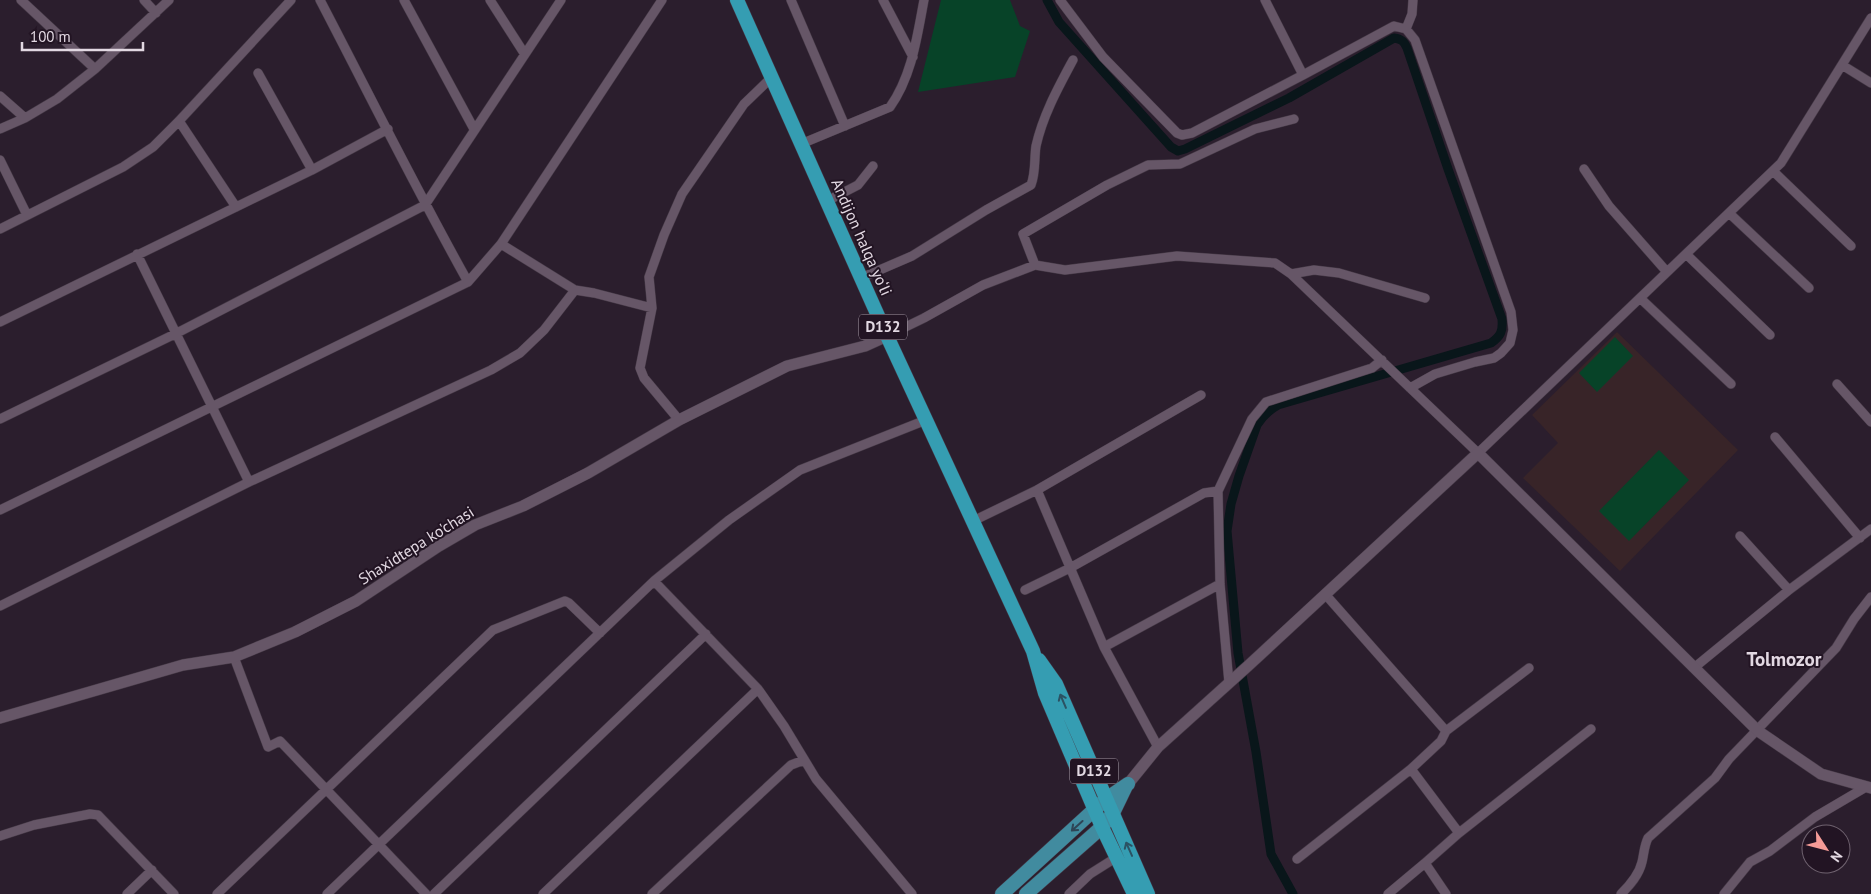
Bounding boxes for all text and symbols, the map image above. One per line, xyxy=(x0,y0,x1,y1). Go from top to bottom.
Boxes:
scale bar xyxy=(22,20,144,52)
text: 100 m xyxy=(30,27,71,46)
street label: Andijon halqa yo‘li xyxy=(827,175,897,299)
road number: D132 xyxy=(859,314,907,340)
street label: Shaxidtepa ko'chasi xyxy=(354,501,478,589)
district label: Tolmozor xyxy=(1747,647,1822,671)
one-way arrow xyxy=(1058,694,1067,709)
road number: D132 xyxy=(1070,758,1118,784)
one-way arrow xyxy=(1071,820,1083,832)
north arrow xyxy=(1801,824,1851,874)
one-way arrow xyxy=(1124,842,1133,857)
text: N xyxy=(1827,848,1847,866)

